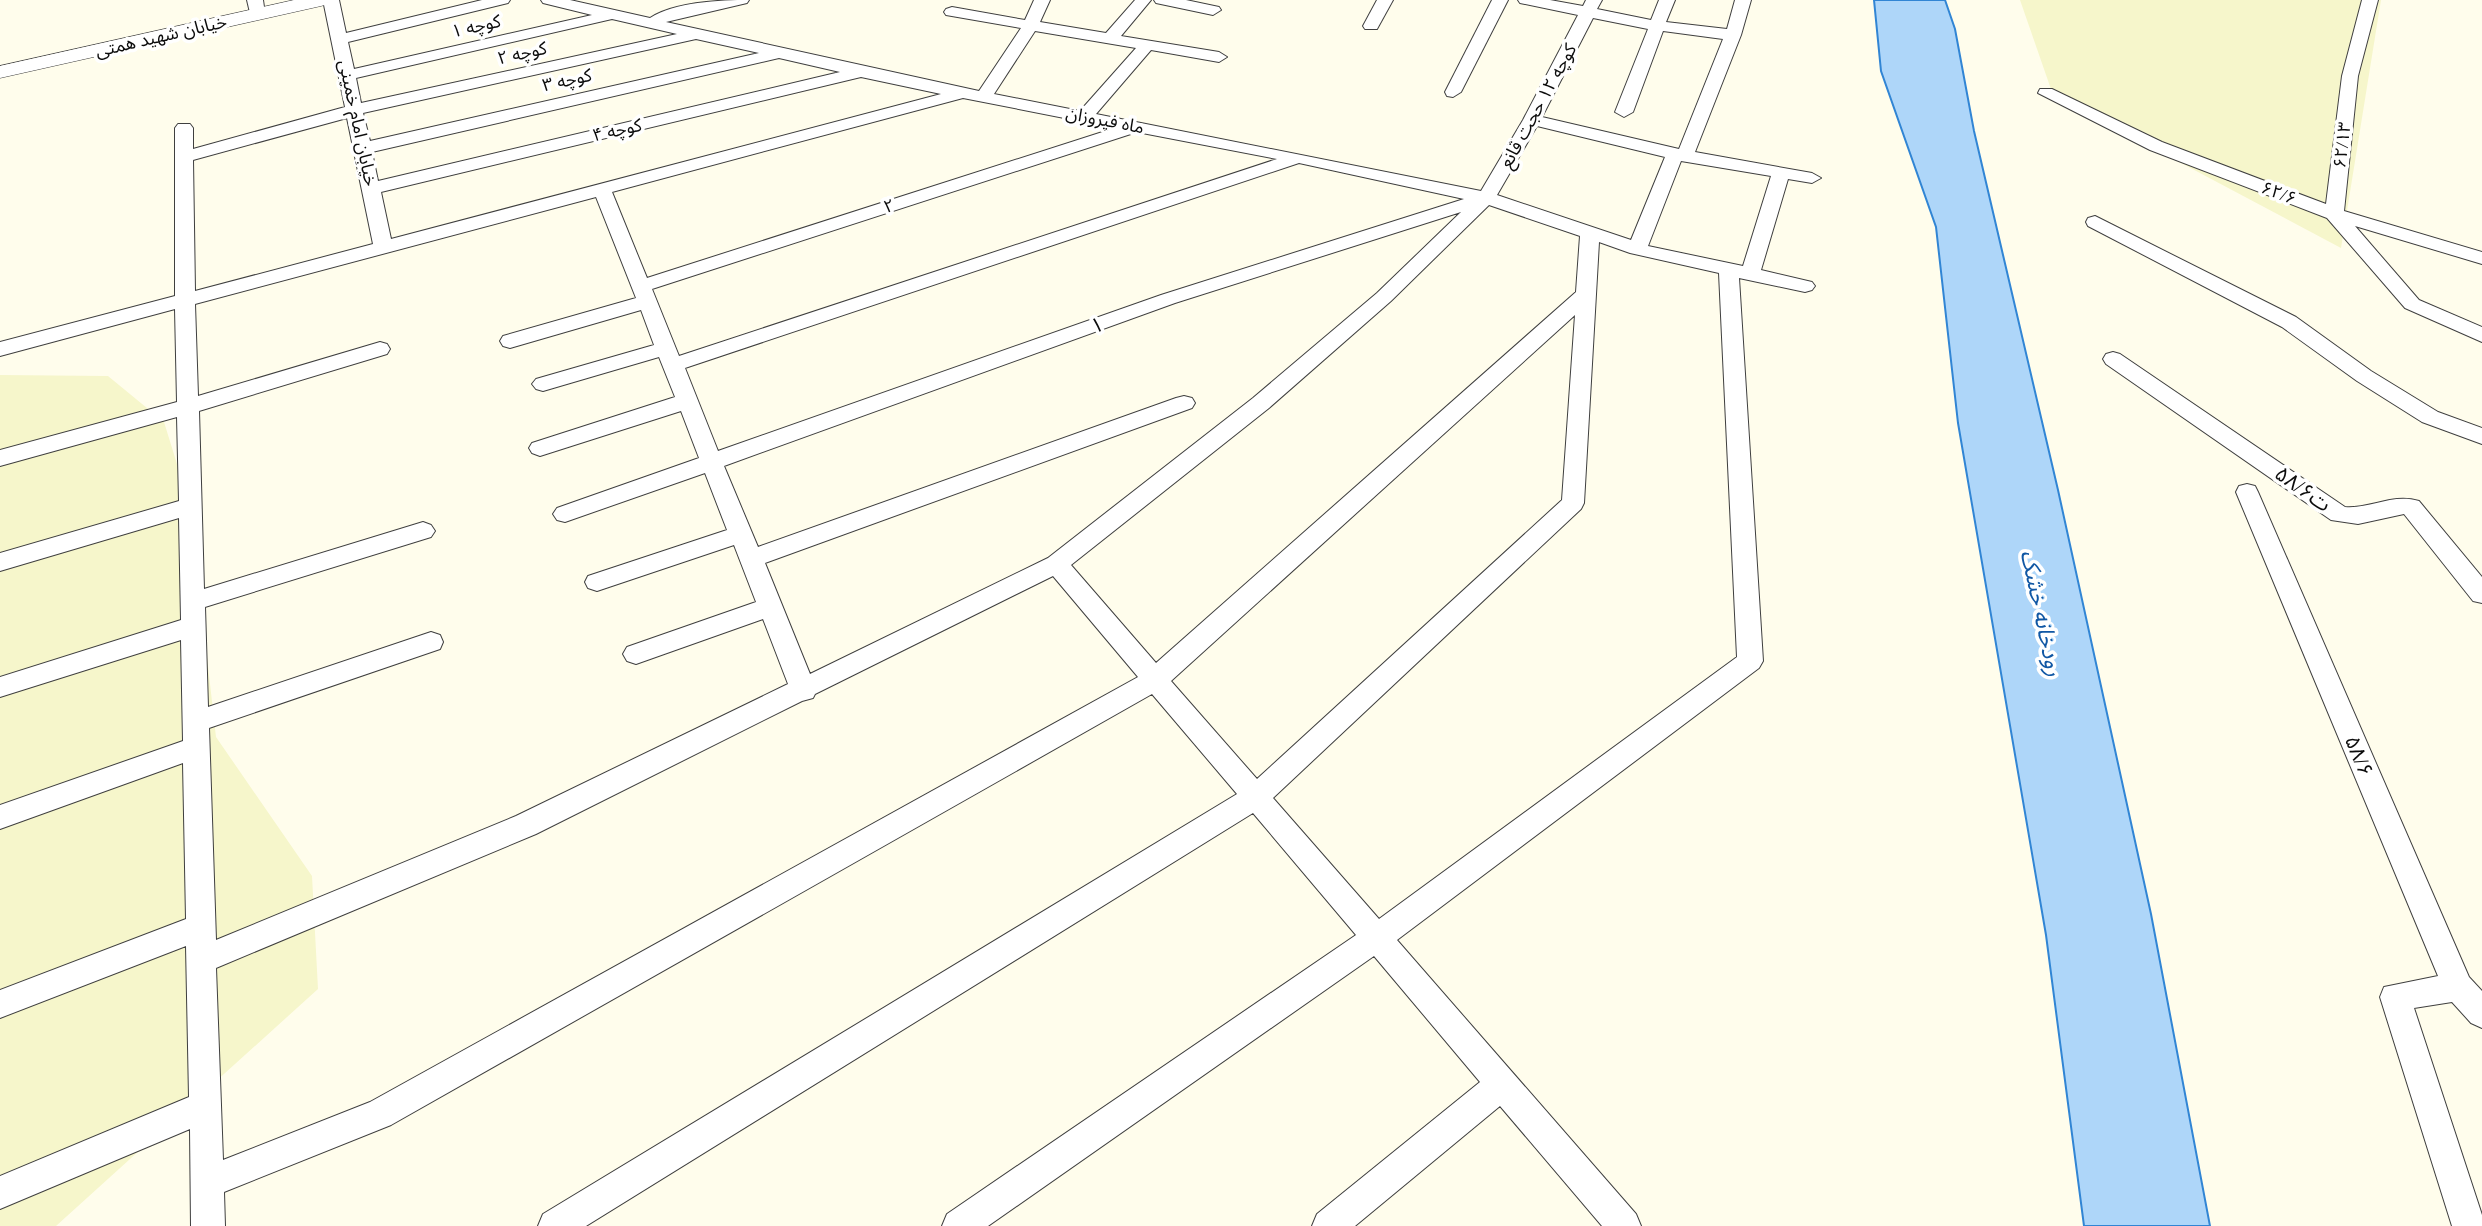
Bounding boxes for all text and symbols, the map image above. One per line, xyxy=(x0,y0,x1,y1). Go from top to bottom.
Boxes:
street label: کوچه ۱ xyxy=(449,10,503,42)
street label: خیابان شهید همتی xyxy=(93,11,229,62)
street label: کوچه ۲ xyxy=(495,37,549,69)
street label: کوچه ۱۲ حجت قانع xyxy=(1496,40,1584,173)
street label: خیابان امام خمینی xyxy=(331,58,381,189)
street label: کوچه ۳ xyxy=(540,64,594,96)
street label: ماه فیروزان xyxy=(1064,103,1146,138)
street label: کوچه ۴ xyxy=(590,114,644,146)
street label: ۶۲/۱۳ xyxy=(2329,121,2355,169)
street label: ۶۲/۶ xyxy=(2259,177,2299,209)
street label: ۲ xyxy=(881,195,897,217)
street label: ۱ xyxy=(1087,312,1107,338)
street label: ۵۸/۶ت xyxy=(2270,461,2336,517)
water label: رودخانه خشک xyxy=(2015,548,2067,679)
street label: ۵۸/۶ xyxy=(2340,732,2378,780)

